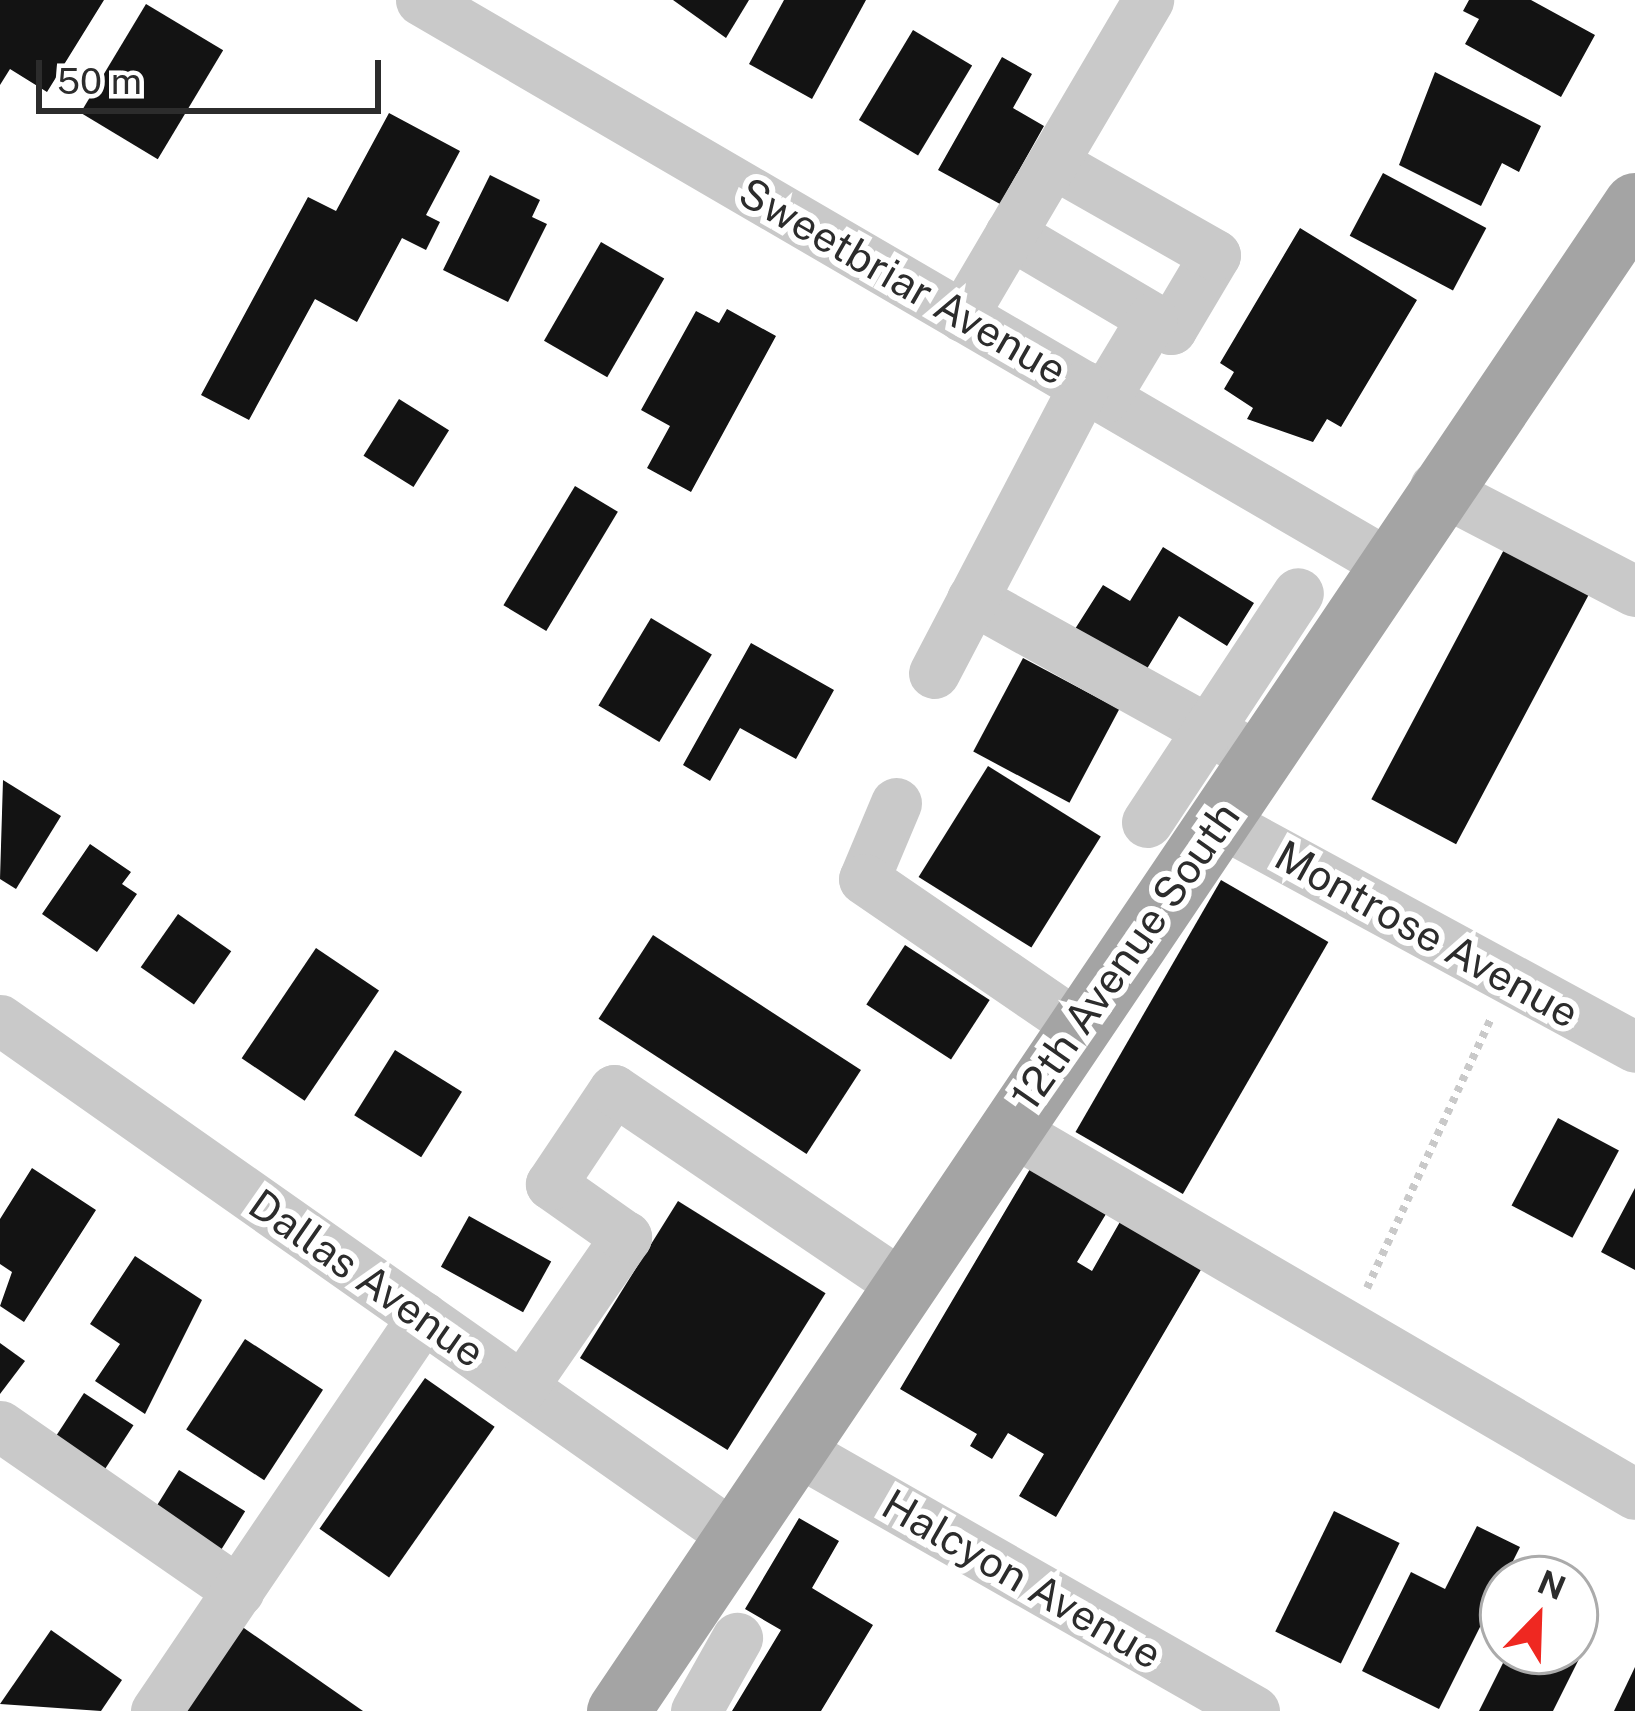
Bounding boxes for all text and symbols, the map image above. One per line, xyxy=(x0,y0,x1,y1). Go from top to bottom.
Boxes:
scale bar xyxy=(42,36,387,110)
text: 50 m xyxy=(57,60,142,102)
street label: Sweetbriar Avenue xyxy=(730,167,1076,395)
street label: 12th Avenue South xyxy=(1000,792,1250,1120)
street label: Montrose Avenue xyxy=(1266,830,1588,1038)
street label: Dallas Avenue xyxy=(240,1178,494,1378)
street label: Halcyon Avenue xyxy=(873,1479,1171,1679)
north arrow xyxy=(1479,1555,1599,1675)
text: N xyxy=(1533,1562,1571,1607)

